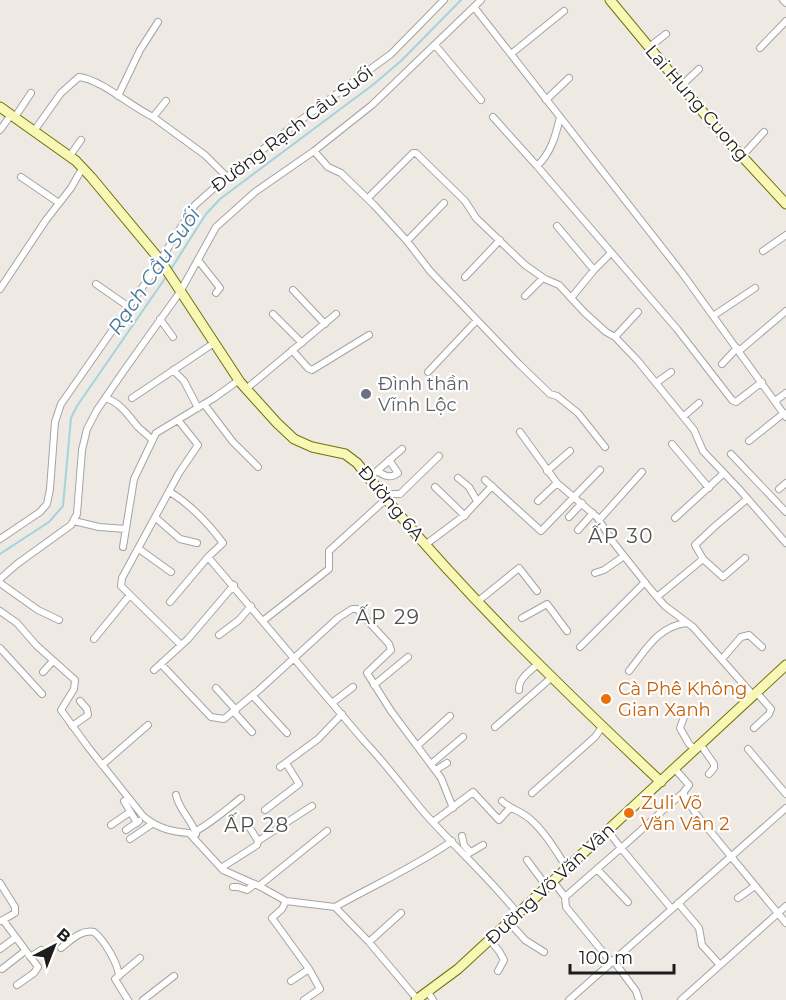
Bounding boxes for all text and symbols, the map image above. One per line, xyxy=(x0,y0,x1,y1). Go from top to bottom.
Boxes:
street label: Lai Hung Cuong xyxy=(640,40,754,166)
street label: Đường Rạch Cầu Suối xyxy=(207,61,377,197)
water label: Rạch Cầu Suối xyxy=(103,203,206,339)
place label: Đình thần Vĩnh Lộc xyxy=(378,373,469,416)
marker: Đình thần Vĩnh Lộc xyxy=(359,387,373,401)
street label: Đường 6A xyxy=(353,461,429,545)
district label: ẤP 30 xyxy=(588,523,654,548)
district label: ẤP 29 xyxy=(356,604,420,629)
place label: Cà Phê Không Gian Xanh xyxy=(618,678,747,721)
marker: Cà Phê Không Gian Xanh xyxy=(599,692,613,706)
place label: Zuli Võ Văn Vân 2 xyxy=(641,792,729,835)
marker: Zuli Võ Văn Vân 2 xyxy=(622,806,636,820)
district label: ẤP 28 xyxy=(224,812,290,837)
street label: Đường Võ Văn Vân xyxy=(481,819,619,949)
north arrow xyxy=(24,916,84,976)
text: B xyxy=(53,924,75,946)
scale bar xyxy=(570,937,674,975)
text: 100 m xyxy=(579,947,633,969)

